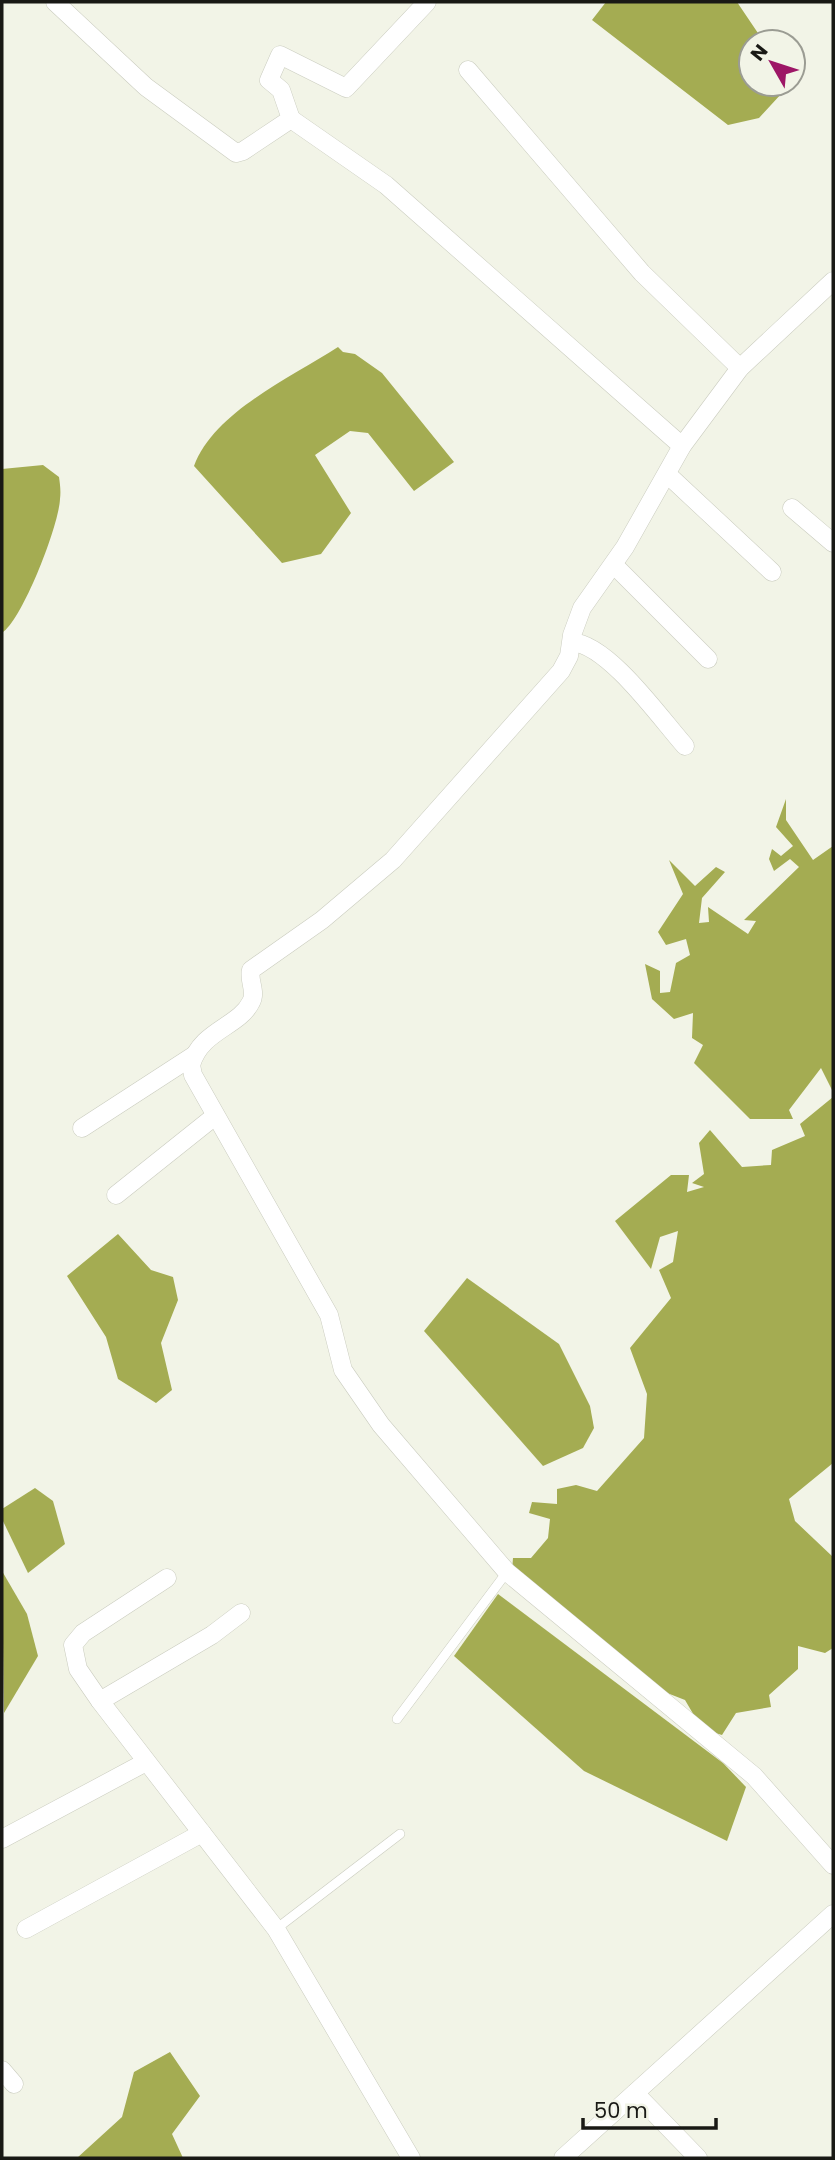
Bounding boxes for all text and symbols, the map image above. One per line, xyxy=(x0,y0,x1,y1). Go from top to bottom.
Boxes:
north arrow xyxy=(737,28,807,98)
text: N xyxy=(744,39,774,67)
scale bar xyxy=(583,2086,716,2130)
text: 50 m xyxy=(594,2096,648,2125)

